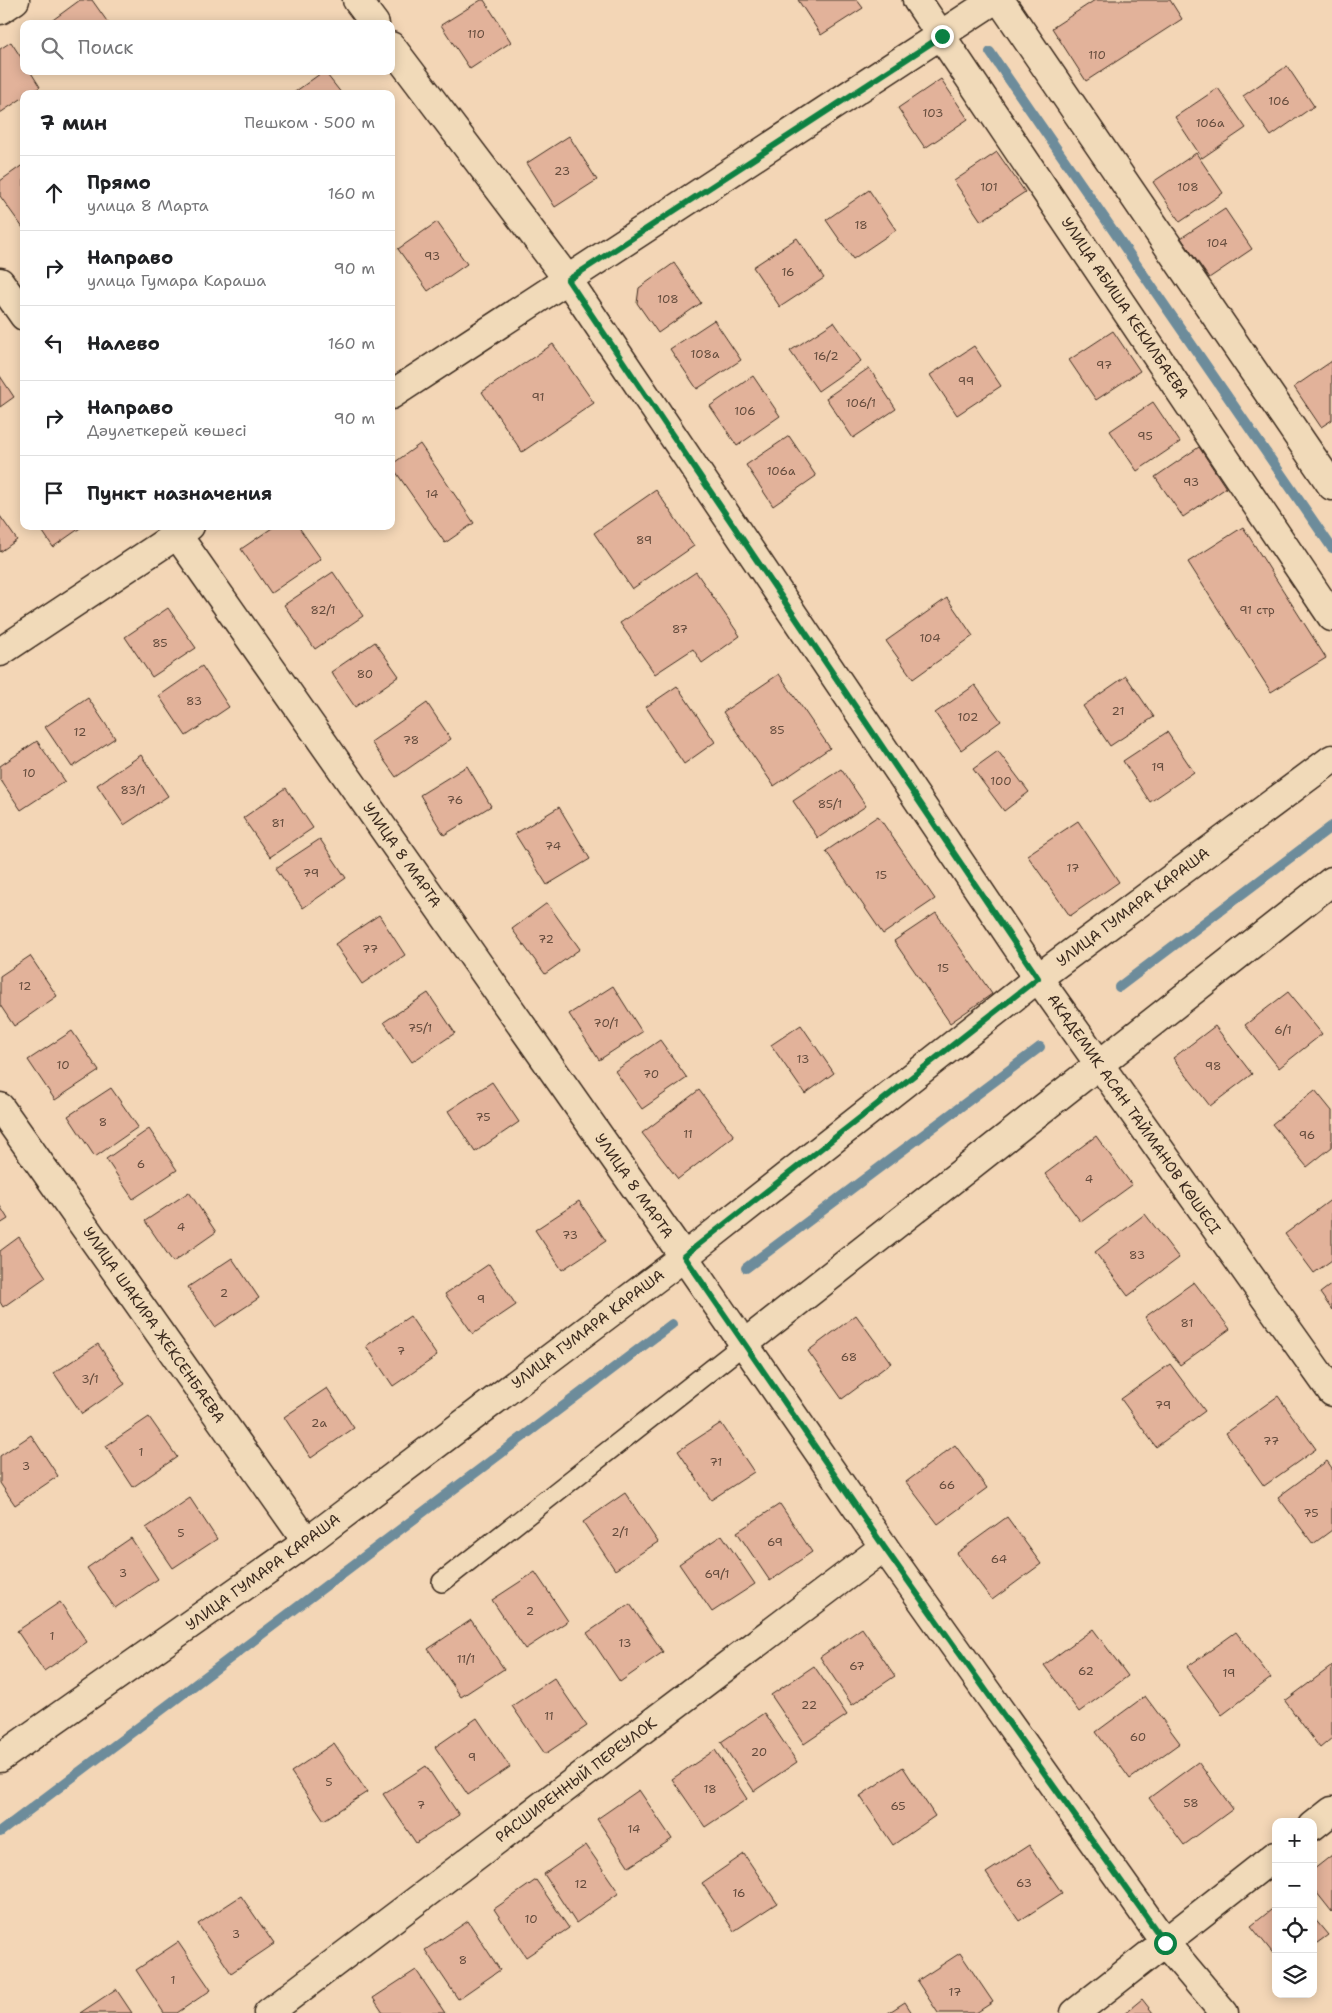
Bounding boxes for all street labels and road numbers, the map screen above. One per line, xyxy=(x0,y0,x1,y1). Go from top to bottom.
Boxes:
street label: УЛИЦА АБИША КЕКИЛБАЕВА xyxy=(1057,213,1193,403)
street label: УЛИЦА 8 МАРТА xyxy=(358,798,446,912)
street label: УЛИЦА ГУМАРА КАРАША xyxy=(1052,843,1214,971)
street label: АКАДЕМИК АСАН ТАЙМАНОВ КӨШЕСІ xyxy=(1043,989,1226,1238)
street label: УЛИЦА 8 МАРТА xyxy=(590,1129,678,1243)
street label: УЛИЦА ШАКИРА ЖЕКСЕНБАЕВА xyxy=(78,1223,230,1427)
street label: УЛИЦА ГУМАРА КАРАША xyxy=(507,1265,669,1393)
street label: УЛИЦА ГУМАРА КАРАША xyxy=(182,1509,344,1635)
street label: РАСШИРЕННЫЙ ПЕРЕУЛОК xyxy=(491,1712,661,1847)

